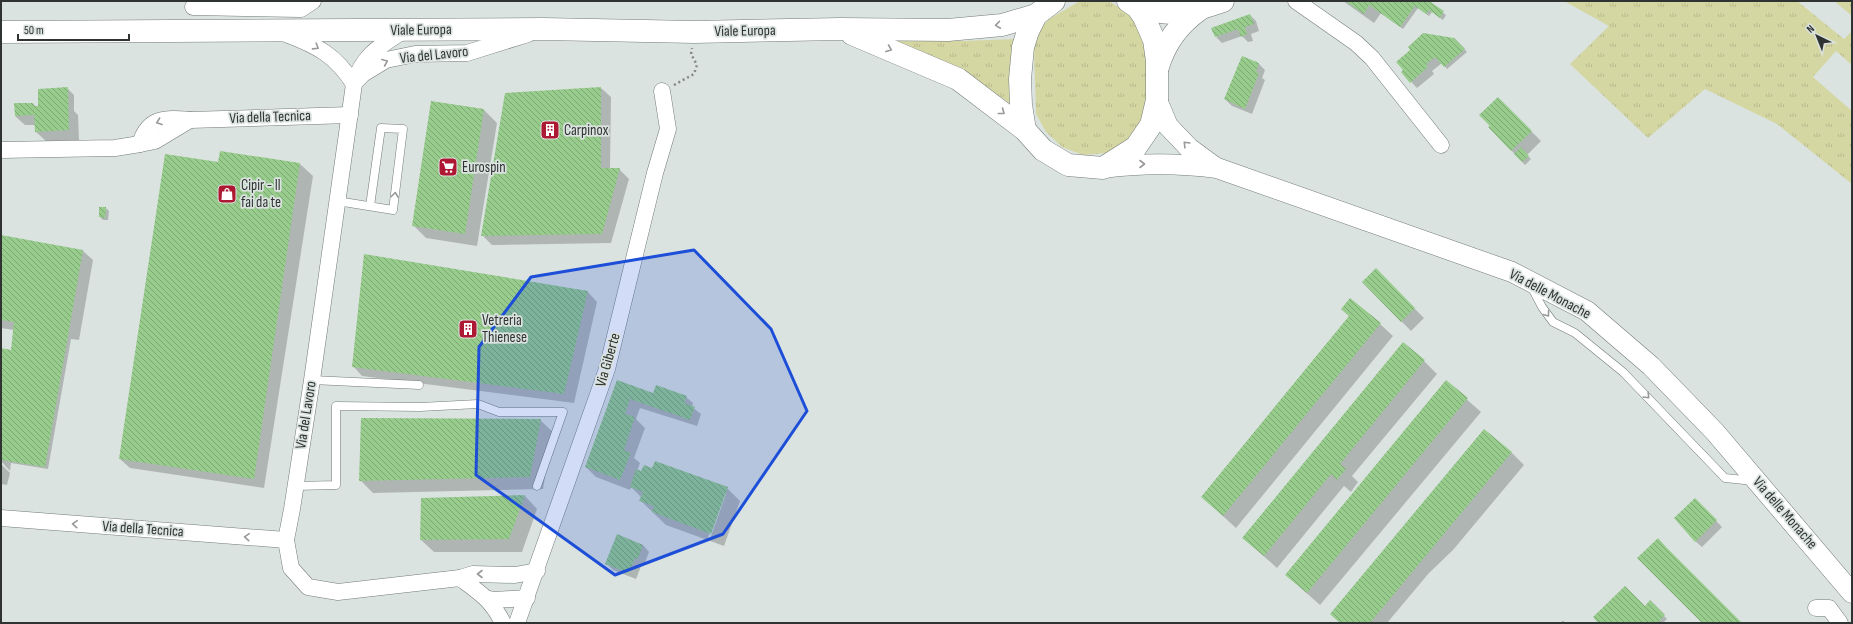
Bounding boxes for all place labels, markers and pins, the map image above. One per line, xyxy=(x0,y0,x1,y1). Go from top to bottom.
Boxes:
building icon: Carpinox xyxy=(539,119,561,141)
place label: Carpinox xyxy=(564,121,609,140)
supermarket icon: Eurospin xyxy=(437,156,459,178)
place label: Eurospin xyxy=(462,158,506,177)
place label: Cipir - Il fai da te xyxy=(241,176,281,212)
shop icon: Cipir - Il fai da te xyxy=(216,183,238,205)
place label: Vetreria Thienese xyxy=(482,311,527,347)
building icon: Vetreria Thienese xyxy=(457,318,479,340)

